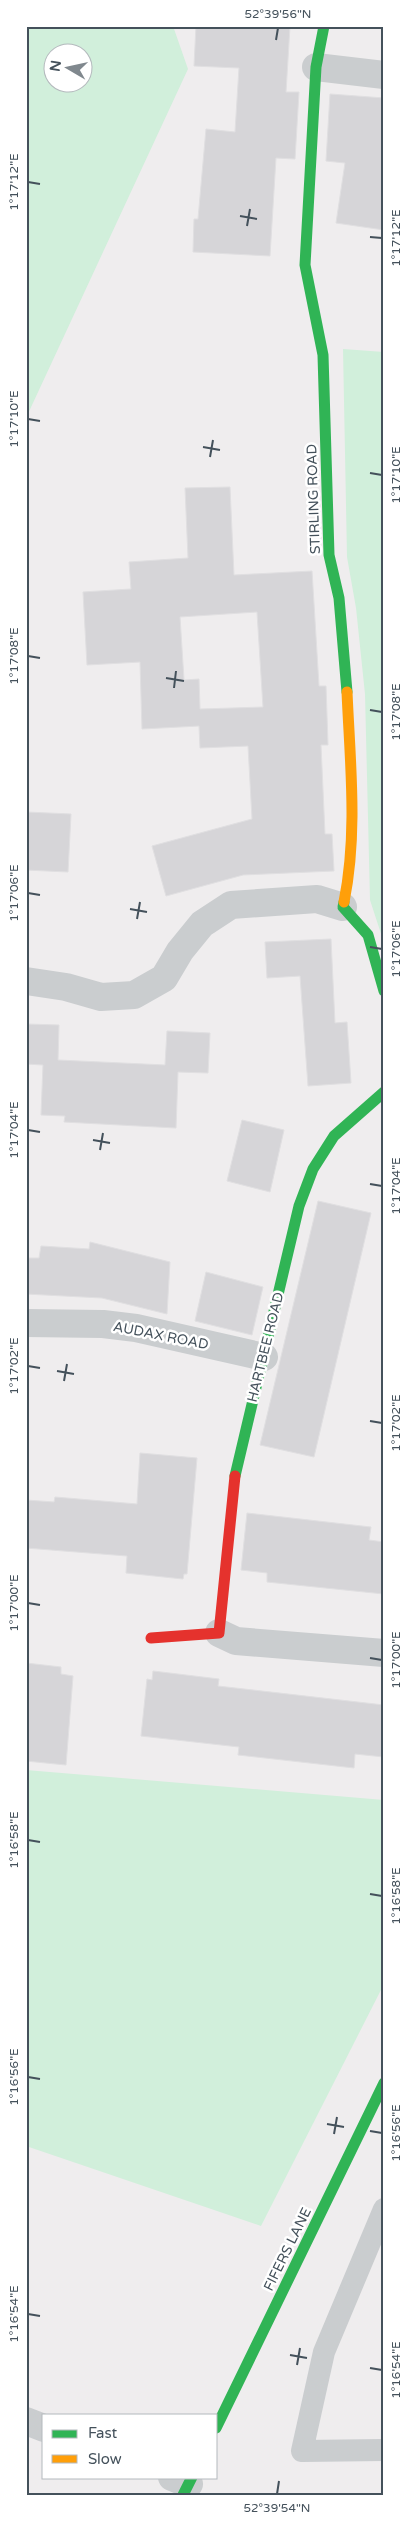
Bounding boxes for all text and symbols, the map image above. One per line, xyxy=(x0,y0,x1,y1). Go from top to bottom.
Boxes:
text: 52°39'56"N xyxy=(245,7,312,21)
north arrow xyxy=(42,42,92,92)
text: N xyxy=(46,59,65,73)
text: 1°17'12"E xyxy=(7,153,21,211)
text: 1°17'12"E xyxy=(389,209,403,267)
text: 1°17'10"E xyxy=(7,390,21,448)
street label: STIRLING ROAD xyxy=(303,444,324,554)
text: 1°17'10"E xyxy=(389,446,403,504)
text: 1°17'08"E xyxy=(7,627,21,685)
text: 1°17'08"E xyxy=(389,683,403,741)
text: 1°17'06"E xyxy=(7,864,21,922)
text: 1°17'06"E xyxy=(389,920,403,978)
text: 1°17'04"E xyxy=(7,1101,21,1159)
text: 1°17'04"E xyxy=(389,1157,403,1215)
street label: HARTBEE ROAD xyxy=(244,1290,287,1404)
street label: AUDAX ROAD xyxy=(112,1318,210,1353)
text: 1°17'02"E xyxy=(7,1337,21,1395)
text: 1°17'02"E xyxy=(389,1394,403,1452)
text: 1°17'00"E xyxy=(7,1574,21,1632)
text: 1°17'00"E xyxy=(389,1631,403,1689)
text: 1°16'58"E xyxy=(7,1811,21,1869)
text: 1°16'58"E xyxy=(389,1867,403,1925)
text: 1°16'56"E xyxy=(7,2048,21,2106)
text: 1°16'56"E xyxy=(389,2104,403,2162)
street label: FIFERS LANE xyxy=(260,2205,315,2294)
text: 1°16'54"E xyxy=(7,2285,21,2343)
text: 1°16'54"E xyxy=(389,2341,403,2399)
legend xyxy=(42,2414,218,2478)
text: Fast xyxy=(88,2424,118,2442)
text: Slow xyxy=(88,2450,122,2468)
text: 52°39'54"N xyxy=(244,2501,311,2515)

